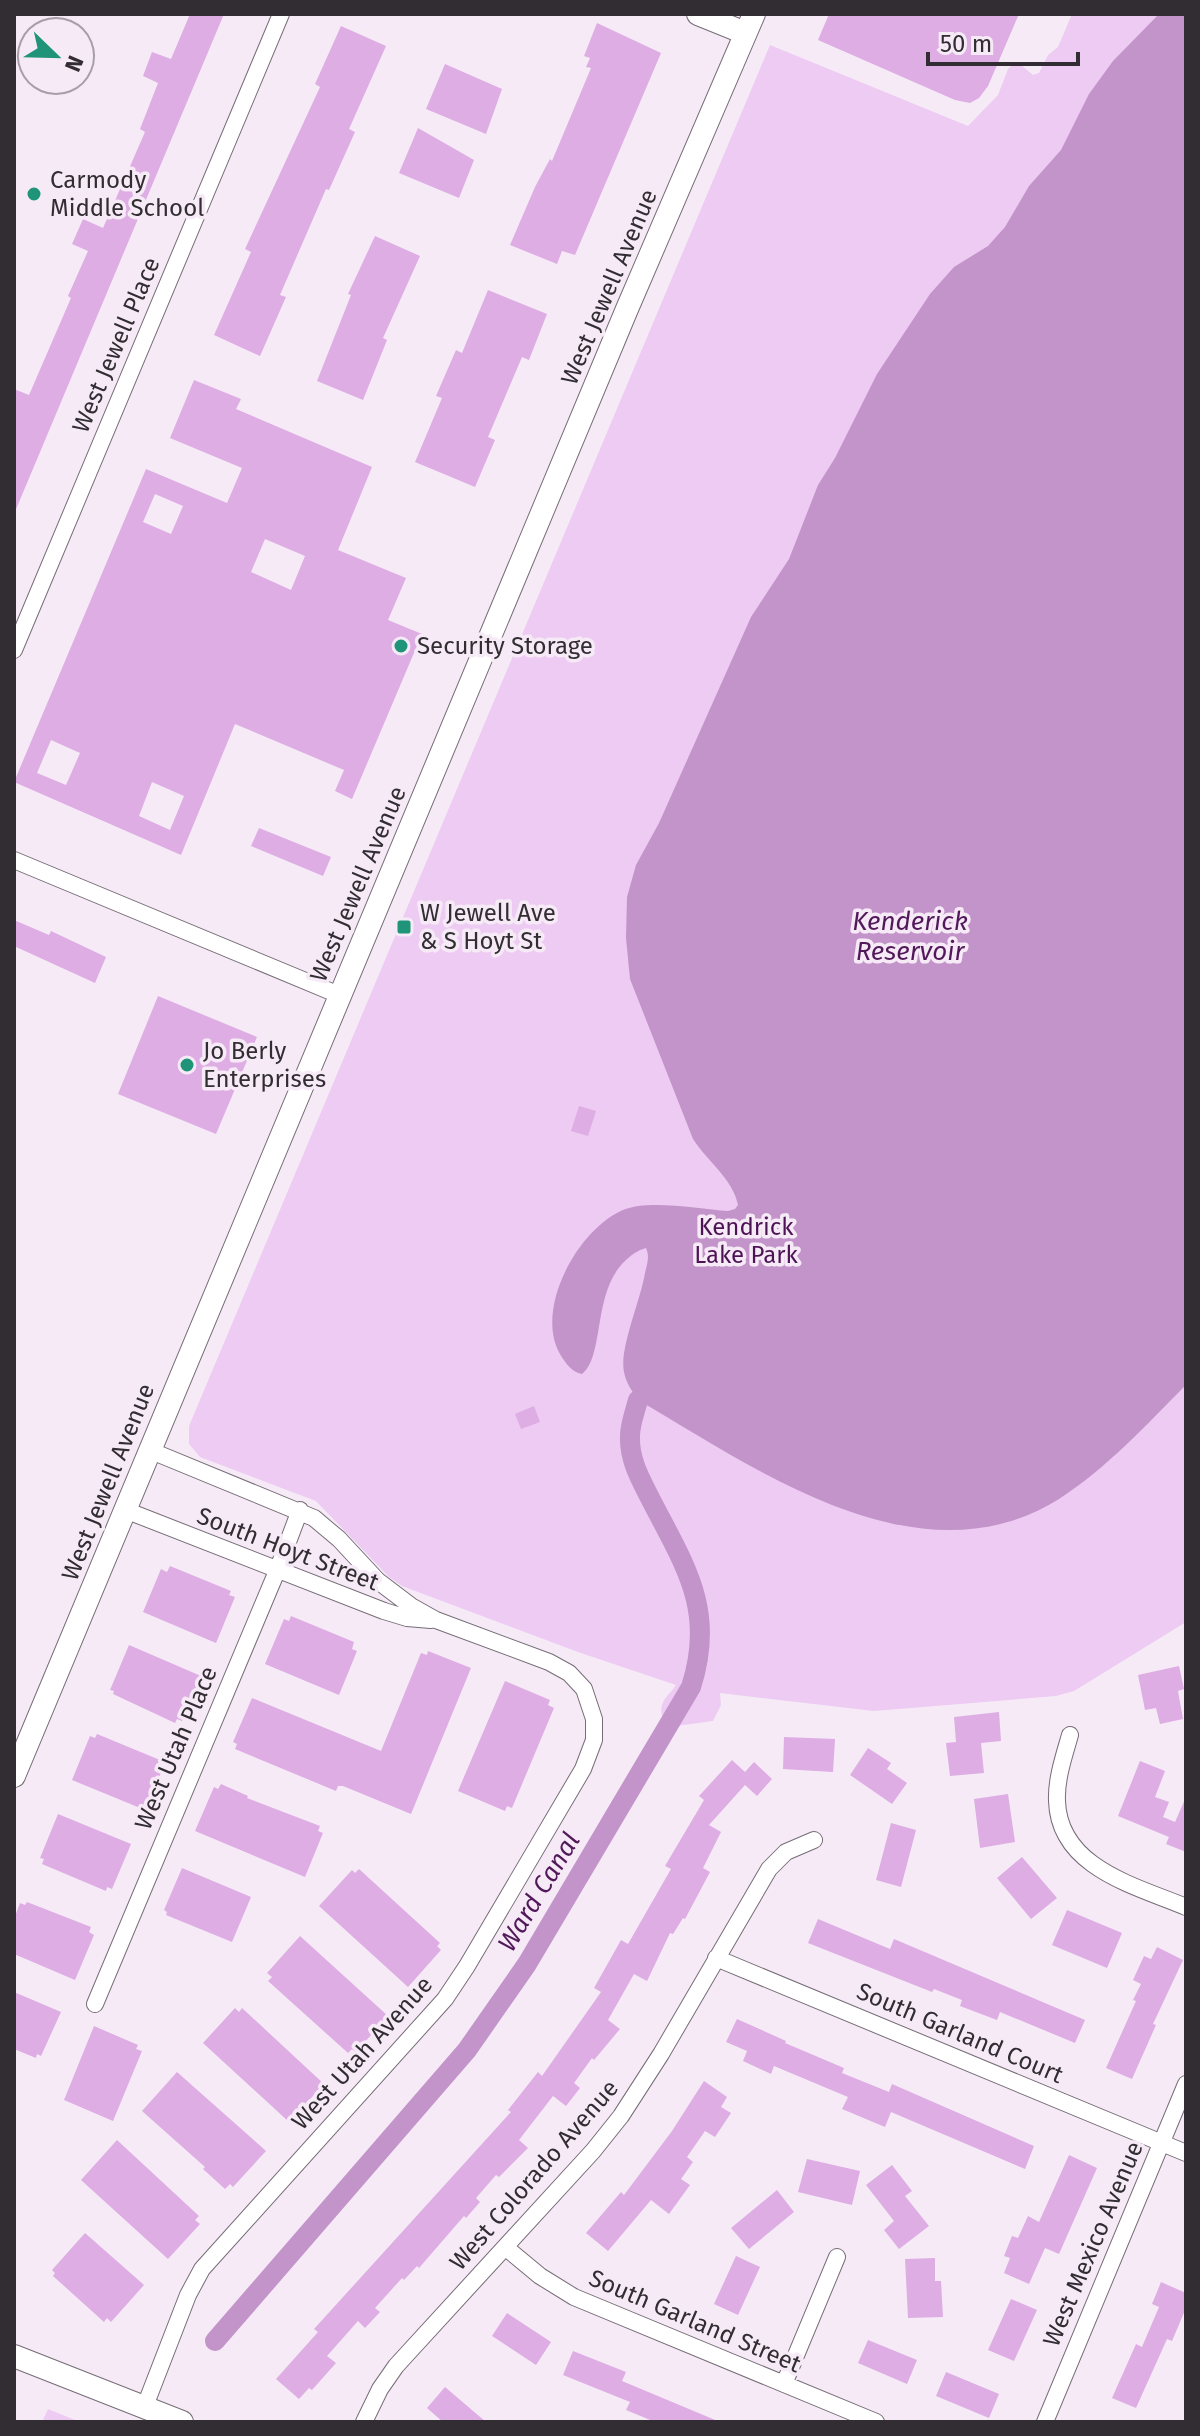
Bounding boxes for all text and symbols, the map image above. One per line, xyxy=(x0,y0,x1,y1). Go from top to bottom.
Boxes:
north arrow xyxy=(16,16,96,96)
scale bar xyxy=(928,16,1078,66)
text: 50 m xyxy=(940,30,992,58)
text: N xyxy=(59,52,89,76)
place label: Carmody Middle School xyxy=(50,166,204,222)
marker: Carmody Middle School xyxy=(25,185,43,203)
street label: West Jewell Avenue xyxy=(555,185,663,389)
street label: West Jewell Place xyxy=(66,253,166,437)
place label: Security Storage xyxy=(417,632,593,660)
marker: Security Storage xyxy=(392,637,410,655)
street label: West Jewell Avenue xyxy=(304,782,412,986)
place label: W Jewell Ave & S Hoyt St xyxy=(420,899,556,955)
water label: Kenderick Reservoir xyxy=(852,906,968,967)
marker: W Jewell Ave & S Hoyt St xyxy=(395,918,413,936)
place label: Jo Berly Enterprises xyxy=(203,1037,326,1093)
marker: Jo Berly Enterprises xyxy=(178,1056,196,1074)
park label: Kendrick Lake Park xyxy=(694,1213,798,1269)
street label: West Jewell Avenue xyxy=(56,1380,160,1584)
street label: South Hoyt Street xyxy=(193,1501,383,1597)
street label: West Utah Place xyxy=(129,1662,223,1834)
water label: Ward Canal xyxy=(491,1827,587,1957)
street label: West Utah Avenue xyxy=(286,1971,438,2135)
street label: South Garland Court xyxy=(853,1977,1068,2089)
street label: West Colorado Avenue xyxy=(444,2074,624,2276)
street label: West Mexico Avenue xyxy=(1037,2137,1149,2351)
street label: South Garland Street xyxy=(585,2264,805,2378)

